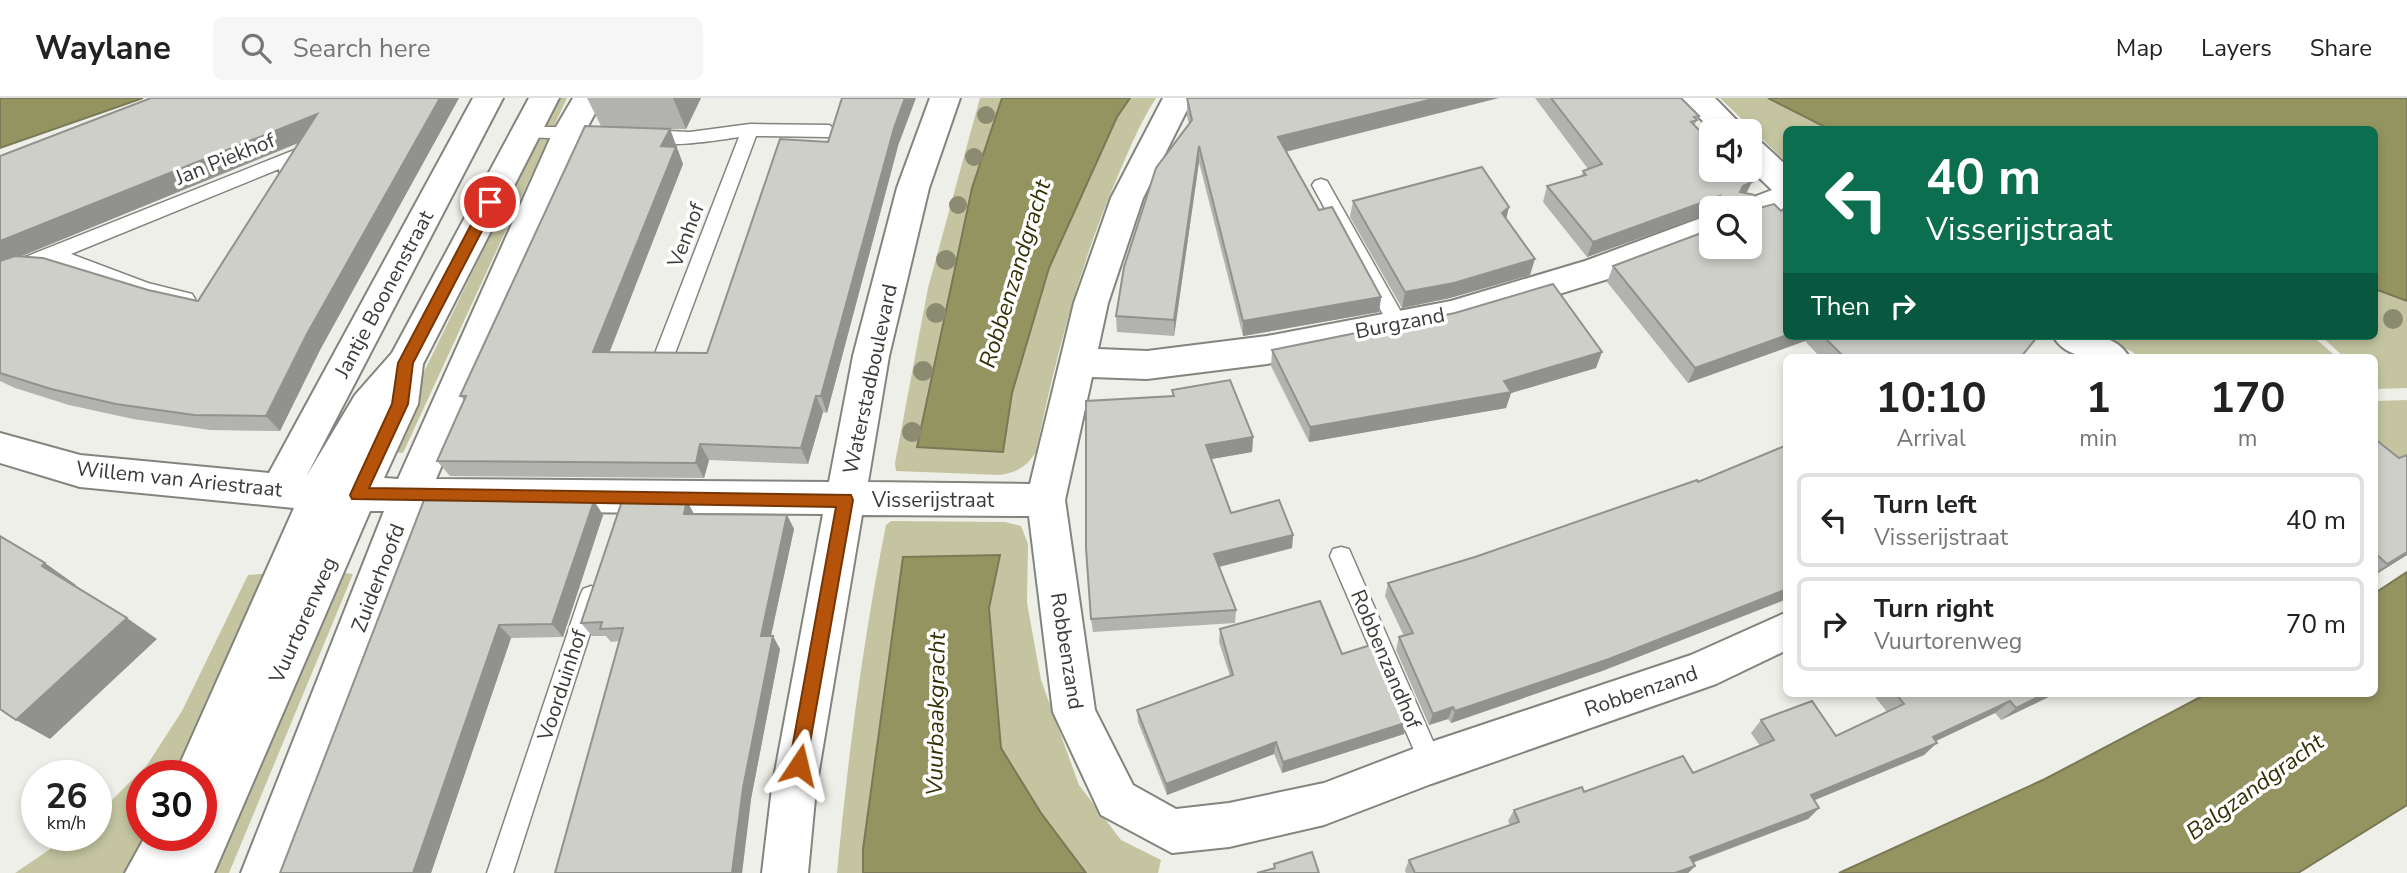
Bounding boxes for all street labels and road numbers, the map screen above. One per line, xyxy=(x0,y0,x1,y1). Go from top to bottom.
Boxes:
street label: Jan Piekhof xyxy=(170,126,280,192)
street label: Venhof xyxy=(661,198,711,272)
street label: Jantje Boonenstraat xyxy=(328,205,440,383)
street label: Waterstadboulevard xyxy=(836,281,904,477)
street label: Burgzand xyxy=(1353,301,1447,345)
street label: Willem van Ariestraat xyxy=(75,454,284,504)
street label: Visserijstraat xyxy=(871,486,995,514)
street label: Zuiderhoofd xyxy=(345,520,411,636)
street label: Vuurtorenweg xyxy=(262,552,343,688)
street label: Robbenzandhof xyxy=(1344,585,1428,734)
street label: Robbenzand xyxy=(1044,591,1090,711)
street label: Voorduinhof xyxy=(531,625,593,745)
street label: Robbenzand xyxy=(1581,659,1701,723)

